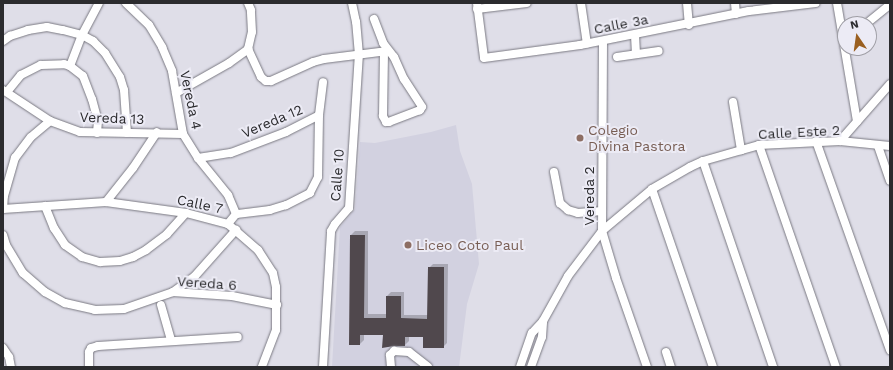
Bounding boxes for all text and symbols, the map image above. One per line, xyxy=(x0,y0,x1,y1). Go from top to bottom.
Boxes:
street label: Calle 3a xyxy=(592,11,650,37)
north arrow xyxy=(837,16,877,56)
text: N xyxy=(849,18,860,32)
street label: Vereda 4 xyxy=(177,69,205,131)
street label: Vereda 12 xyxy=(239,101,305,141)
street label: Vereda 13 xyxy=(79,108,145,128)
street label: Calle Este 2 xyxy=(758,121,840,143)
place label: Colegio Divina Pastora xyxy=(588,122,686,154)
marker: Colegio Divina Pastora xyxy=(575,133,585,143)
street label: Calle 10 xyxy=(327,148,347,202)
street label: Vereda 2 xyxy=(581,166,597,226)
street label: Calle 7 xyxy=(175,191,225,217)
place label: Liceo Coto Paul xyxy=(416,237,523,253)
marker: Liceo Coto Paul xyxy=(403,240,413,250)
street label: Vereda 6 xyxy=(176,273,238,293)

